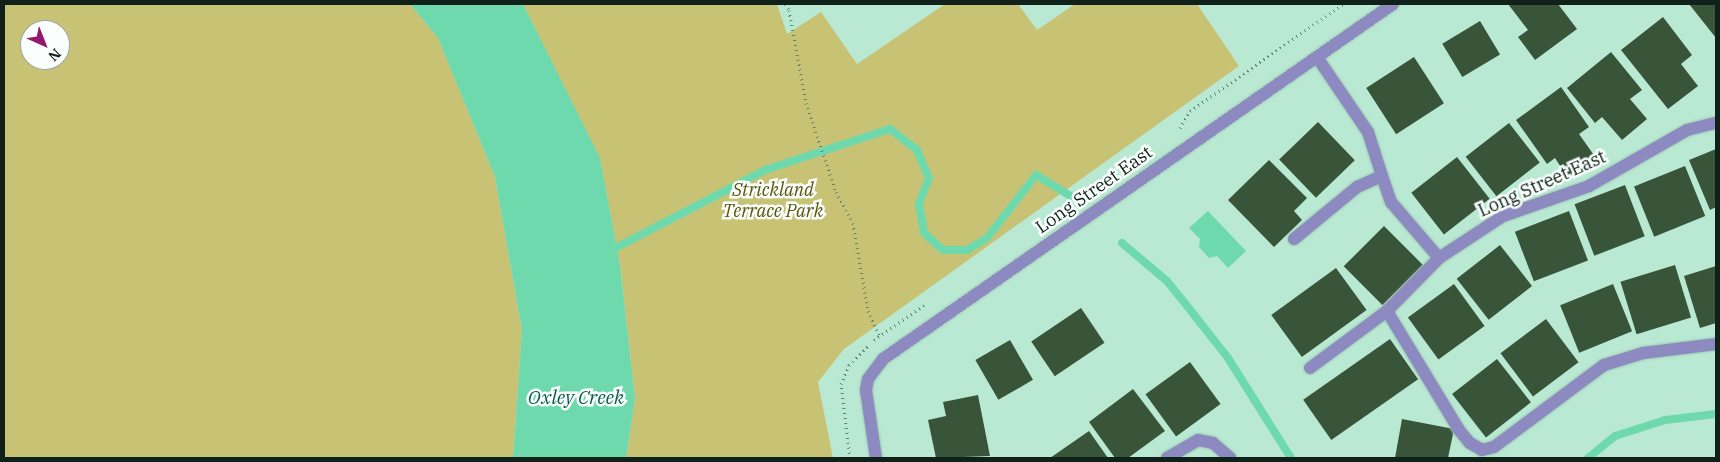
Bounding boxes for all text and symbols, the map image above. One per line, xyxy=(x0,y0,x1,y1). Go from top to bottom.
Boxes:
north arrow xyxy=(20,20,70,70)
text: N xyxy=(44,45,65,65)
street label: Long Street East xyxy=(1032,142,1156,238)
street label: Long Street East xyxy=(1475,146,1609,222)
park label: Strickland Terrace Park xyxy=(723,180,823,222)
water label: Oxley Creek xyxy=(528,387,624,409)

